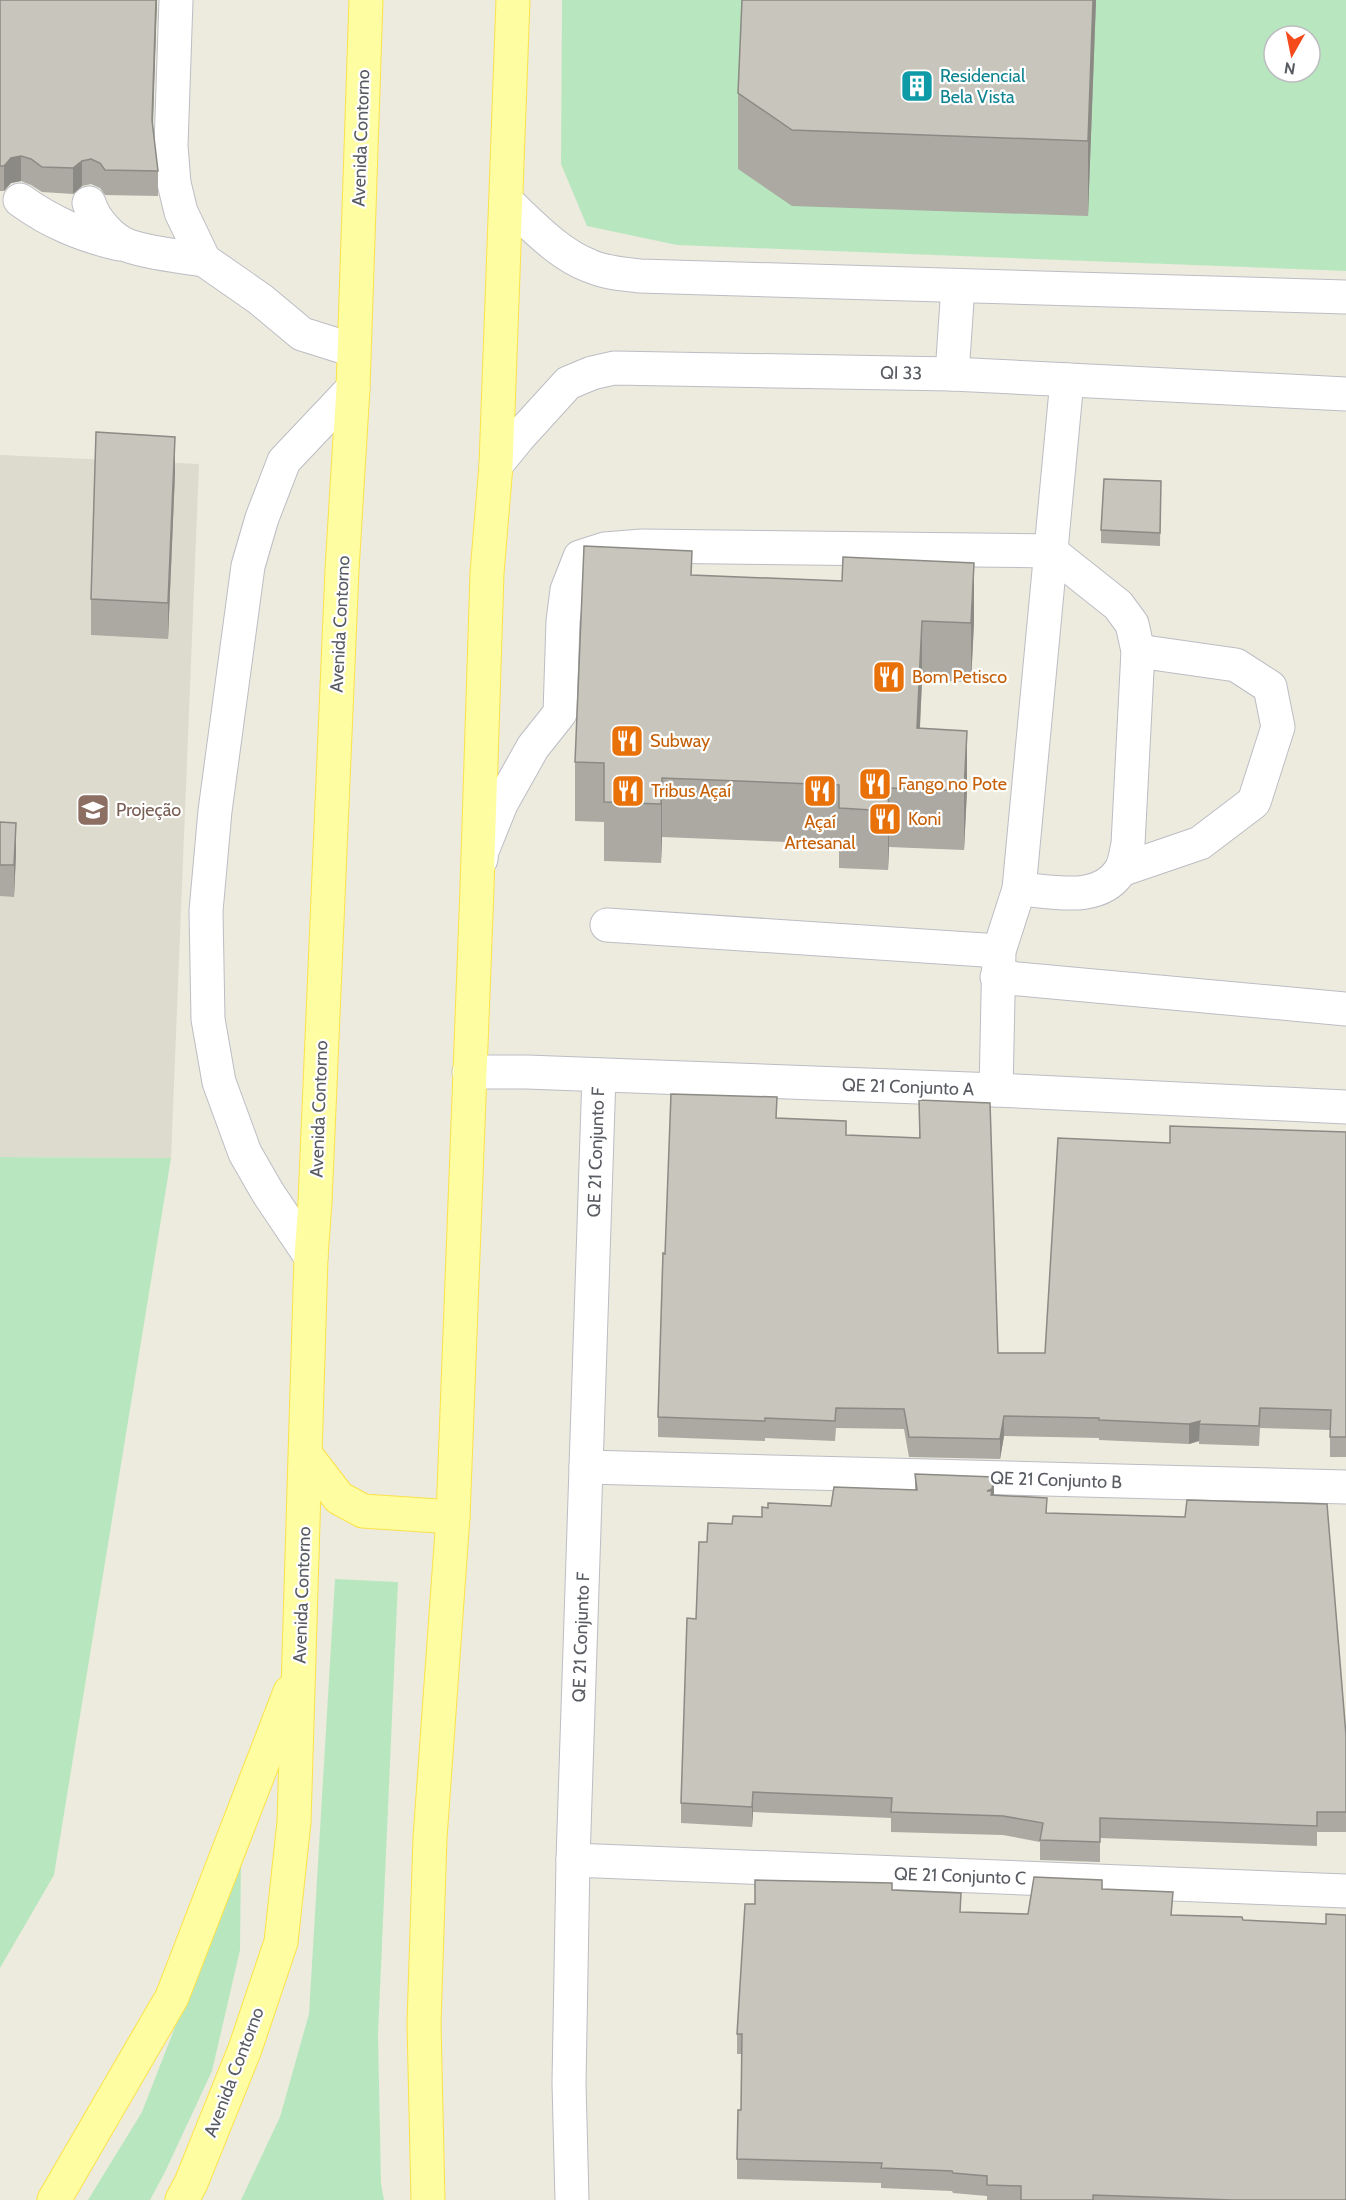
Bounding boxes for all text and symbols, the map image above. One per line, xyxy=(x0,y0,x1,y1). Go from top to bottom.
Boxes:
north arrow xyxy=(1262,24,1322,84)
text: N xyxy=(1283,58,1297,79)
place label: Residencial Bela Vista xyxy=(940,65,1026,108)
building icon: Residencial Bela Vista xyxy=(899,68,935,104)
street label: Avenida Contorno xyxy=(348,69,374,207)
street label: QI 33 xyxy=(880,362,922,384)
street label: Avenida Contorno xyxy=(325,555,355,693)
restaurant icon: Bom Petisco xyxy=(871,659,907,695)
place label: Bom Petisco xyxy=(912,666,1007,688)
restaurant icon: Subway xyxy=(609,723,645,759)
place label: Subway xyxy=(650,730,710,752)
restaurant icon: Fango no Pote xyxy=(857,766,893,802)
restaurant icon: Tribus Açaí xyxy=(610,773,646,809)
restaurant icon: Açaí Artesanal xyxy=(802,773,838,809)
place label: Fango no Pote xyxy=(898,773,1007,795)
place label: Tribus Açaí xyxy=(651,780,731,802)
school or university icon: Projeção xyxy=(75,792,111,828)
place label: Projeção xyxy=(116,799,181,821)
restaurant icon: Koni xyxy=(867,801,903,837)
place label: Koni xyxy=(908,808,941,830)
place label: Açaí Artesanal xyxy=(784,811,856,854)
street label: Avenida Contorno xyxy=(306,1040,332,1178)
street label: QE 21 Conjunto A xyxy=(842,1074,974,1100)
street label: QE 21 Conjunto F xyxy=(583,1086,609,1218)
street label: QE 21 Conjunto B xyxy=(990,1467,1123,1493)
street label: Avenida Contorno xyxy=(289,1526,315,1664)
street label: QE 21 Conjunto F xyxy=(568,1571,594,1703)
street label: QE 21 Conjunto C xyxy=(894,1863,1026,1889)
street label: Avenida Contorno xyxy=(199,2004,269,2140)

